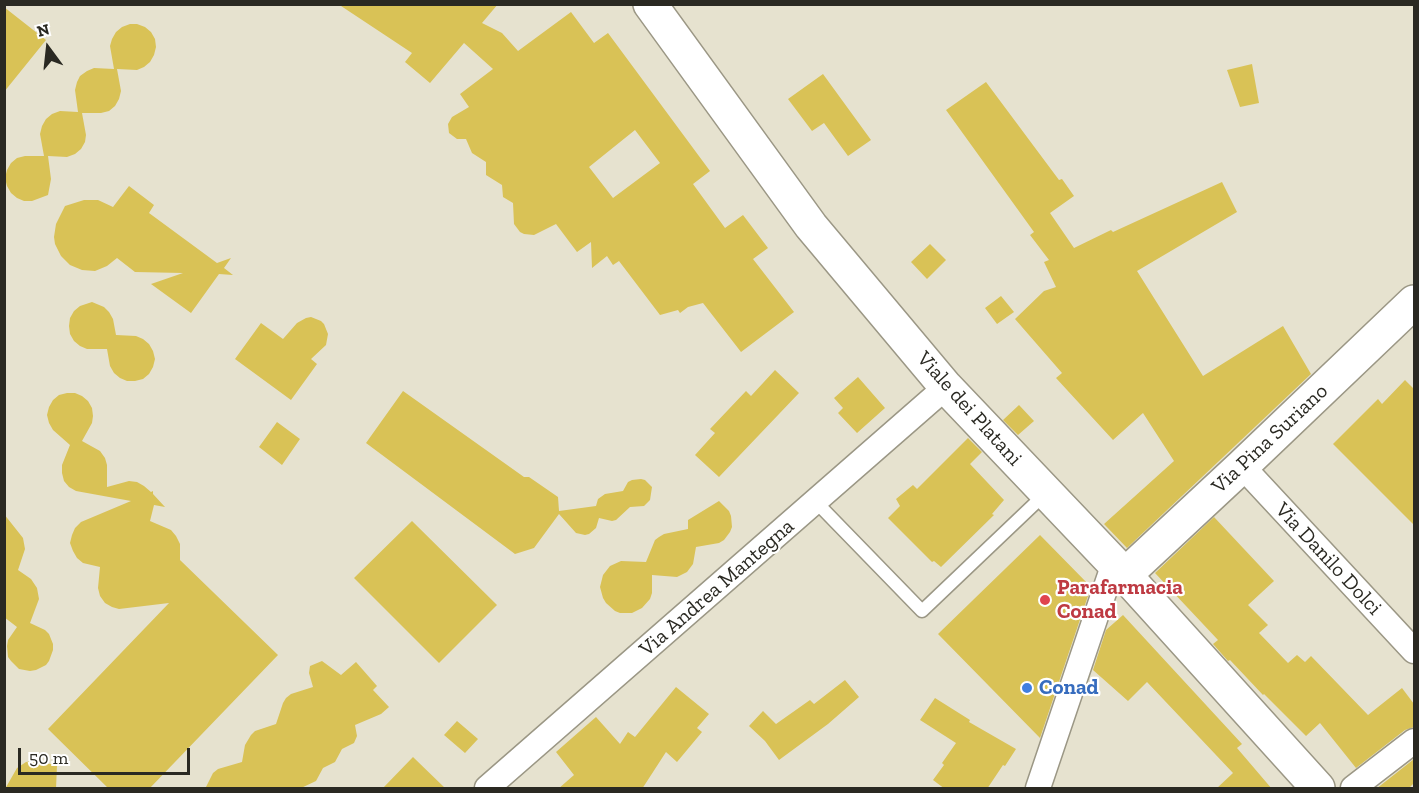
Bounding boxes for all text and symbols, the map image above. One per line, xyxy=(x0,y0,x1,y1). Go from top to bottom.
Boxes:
north arrow xyxy=(18,18,78,78)
text: N xyxy=(35,19,52,41)
street label: Viale dei Platani xyxy=(911,347,1027,471)
street label: Via Pina Suriano xyxy=(1207,379,1333,499)
street label: Via Danilo Dolci xyxy=(1269,498,1387,620)
street label: Via Andrea Mantegna xyxy=(635,514,799,662)
place label: Parafarmacia Conad xyxy=(1057,575,1183,625)
marker: Parafarmacia Conad xyxy=(1038,593,1052,607)
place label: Conad xyxy=(1039,675,1099,701)
marker: Conad xyxy=(1020,681,1034,695)
scale bar xyxy=(21,736,194,774)
text: 50 m xyxy=(29,747,68,769)

